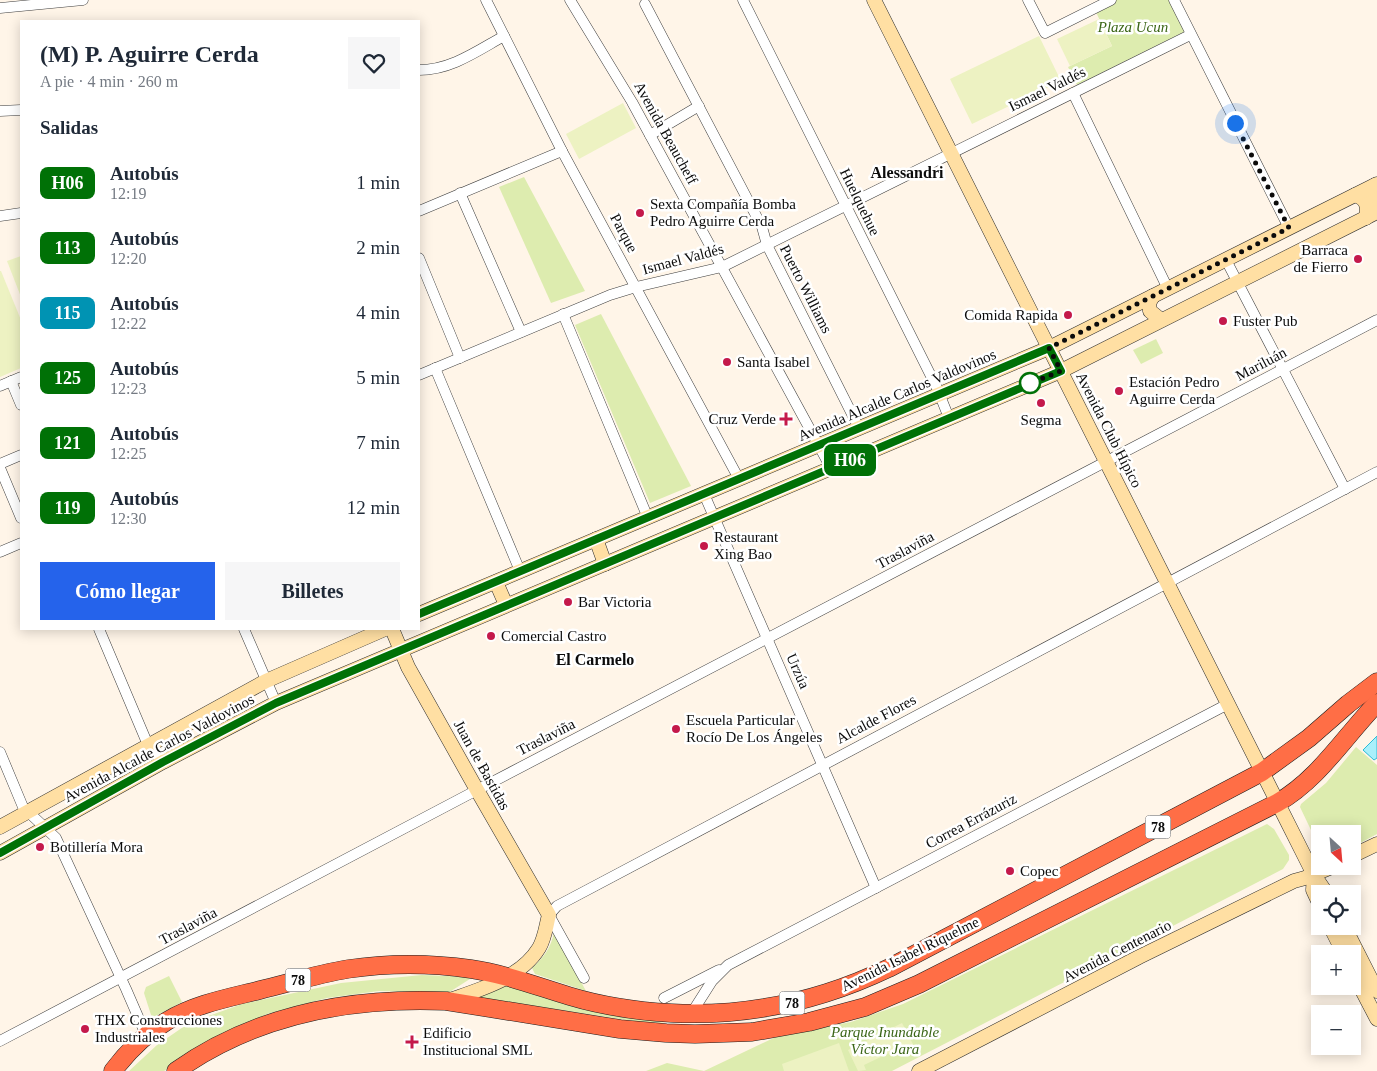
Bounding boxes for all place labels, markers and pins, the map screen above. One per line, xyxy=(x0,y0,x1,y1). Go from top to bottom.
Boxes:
place label: Sexta Compañía Bomba Pedro Aguirre Cerda xyxy=(650,196,796,229)
marker: Sexta Compañía Bomba Pedro Aguirre Cerda xyxy=(634,207,646,219)
place label: Barraca de Fierro xyxy=(1293,242,1348,275)
marker: Barraca de Fierro xyxy=(1352,253,1364,265)
place label: Comida Rapida xyxy=(964,307,1058,323)
marker: Comida Rapida xyxy=(1062,309,1074,321)
place label: Fuster Pub xyxy=(1233,313,1298,329)
marker: Fuster Pub xyxy=(1217,315,1229,327)
place label: Santa Isabel xyxy=(737,354,810,370)
marker: Santa Isabel xyxy=(721,356,733,368)
unlabelled marker xyxy=(1019,372,1041,394)
place label: Estación Pedro Aguirre Cerda xyxy=(1129,374,1219,407)
marker: Estación Pedro Aguirre Cerda xyxy=(1113,385,1125,397)
marker: Segma xyxy=(1035,397,1047,409)
place label: Cruz Verde xyxy=(708,411,776,427)
place label: Segma xyxy=(1021,412,1062,428)
marker: Cruz Verde xyxy=(780,413,792,425)
place label: Restaurant Xing Bao xyxy=(714,529,779,562)
marker: Restaurant Xing Bao xyxy=(698,540,710,552)
place label: Bar Victoria xyxy=(578,594,652,610)
marker: Bar Victoria xyxy=(562,596,574,608)
place label: Comercial Castro xyxy=(501,628,606,644)
marker: Comercial Castro xyxy=(485,630,497,642)
place label: Escuela Particular Rocío De Los Ángeles xyxy=(686,712,822,745)
marker: Escuela Particular Rocío De Los Ángeles xyxy=(670,723,682,735)
place label: Botillería Mora xyxy=(50,839,143,855)
marker: Botillería Mora xyxy=(34,841,46,853)
place label: Copec xyxy=(1020,863,1059,879)
marker: Copec xyxy=(1004,865,1016,877)
place label: THX Construcciones Industriales xyxy=(95,1012,222,1045)
marker: THX Construcciones Industriales xyxy=(79,1023,91,1035)
place label: Edificio Institucional SML xyxy=(423,1025,533,1058)
marker: Edificio Institucional SML xyxy=(405,1035,419,1049)

